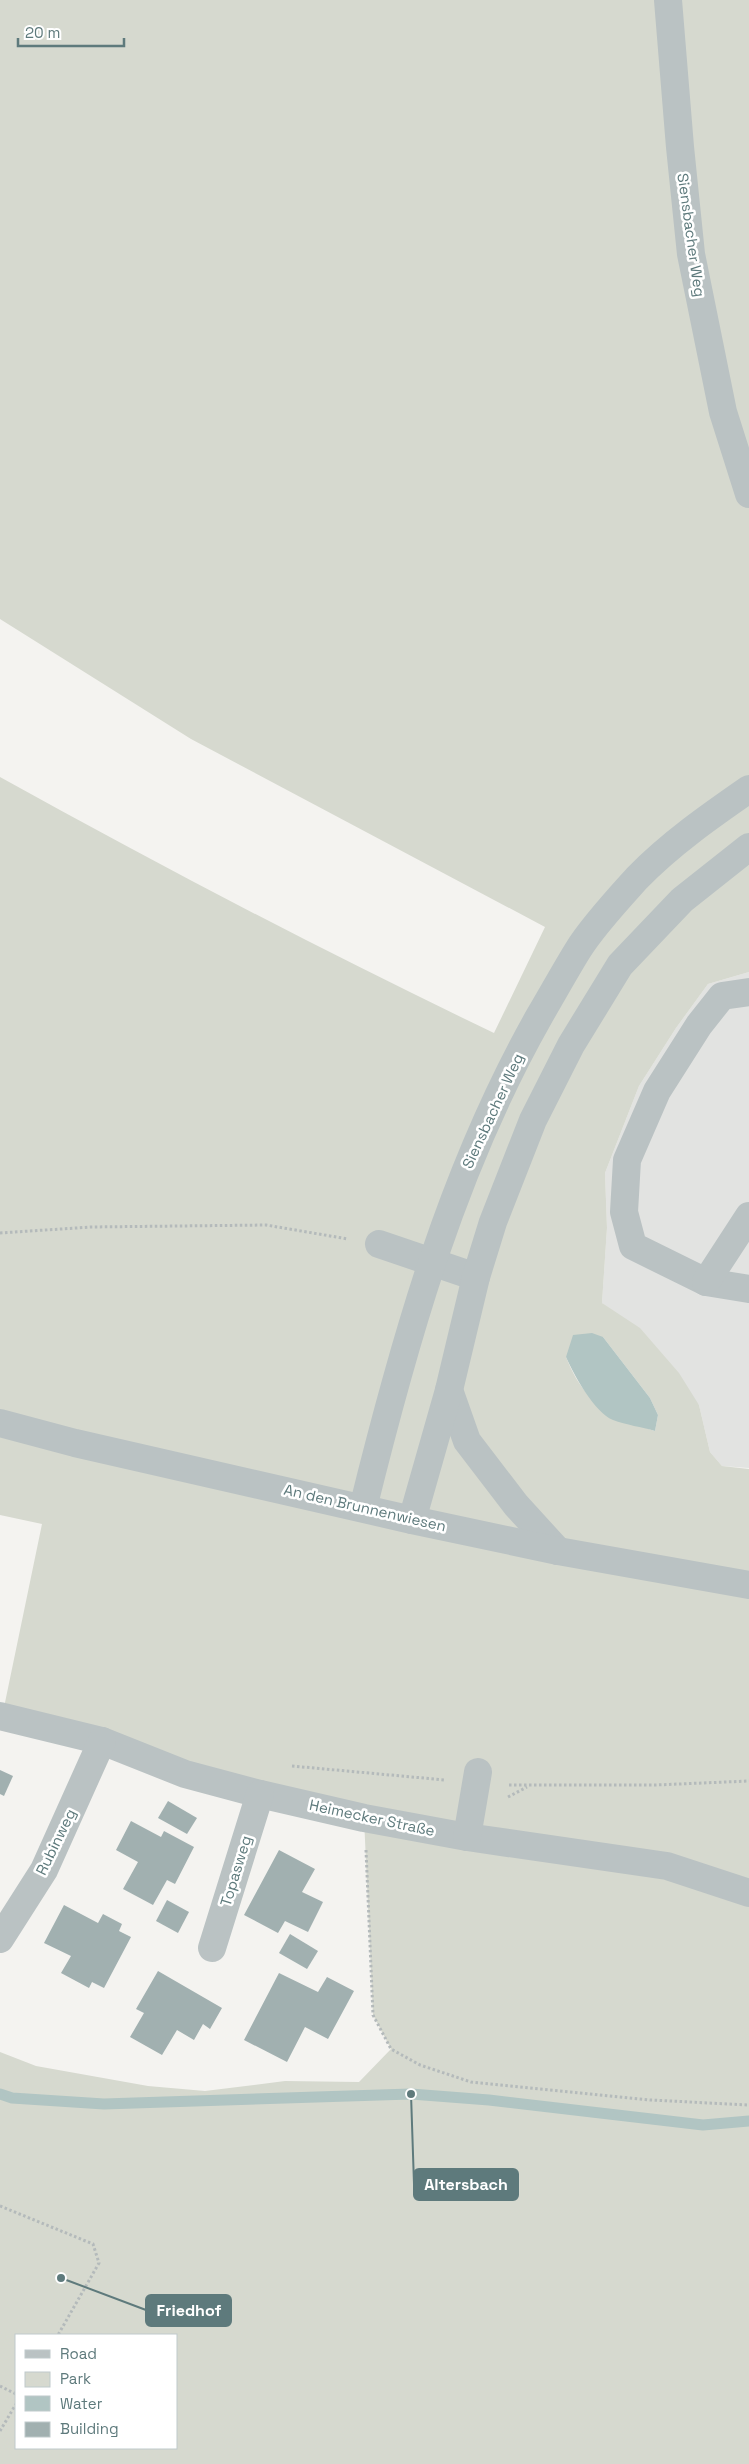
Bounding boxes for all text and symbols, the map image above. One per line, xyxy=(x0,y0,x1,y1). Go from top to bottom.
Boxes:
scale bar xyxy=(18,15,124,47)
text: 20 m xyxy=(25,23,60,42)
street label: Siensbacher Weg xyxy=(673,172,710,298)
street label: Siensbacher Weg xyxy=(458,1050,528,1171)
street label: An den Brunnenwiesen xyxy=(282,1480,448,1535)
street label: Heimecker Straße xyxy=(308,1795,437,1840)
street label: Rubinweg xyxy=(31,1805,80,1878)
street label: Topasweg xyxy=(216,1833,255,1909)
callout: Altersbach xyxy=(414,2169,518,2200)
text: Altersbach xyxy=(424,2174,508,2195)
callout: Friedhof xyxy=(146,2295,231,2326)
text: Friedhof xyxy=(157,2300,221,2321)
legend xyxy=(15,2334,178,2449)
text: Road xyxy=(60,2344,97,2363)
text: Park xyxy=(60,2369,91,2388)
text: Water xyxy=(60,2394,103,2413)
text: Building xyxy=(60,2419,119,2438)

